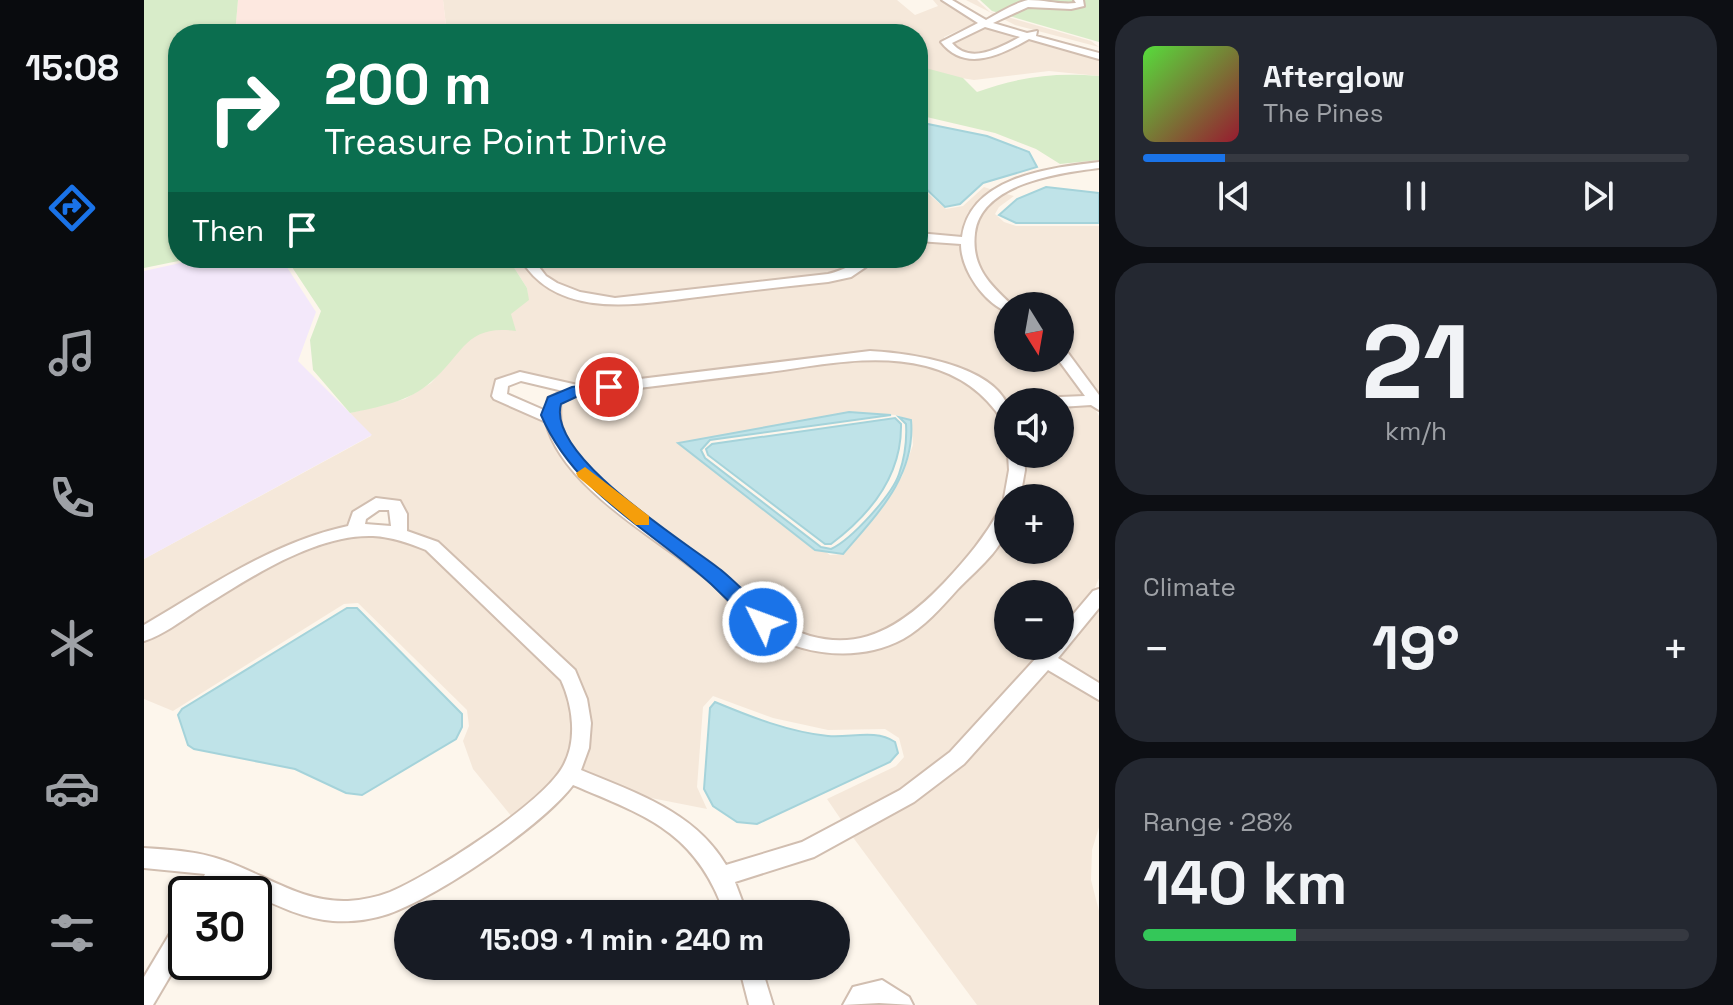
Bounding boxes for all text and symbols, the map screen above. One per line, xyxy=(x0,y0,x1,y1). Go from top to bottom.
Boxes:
text: 15:08 xyxy=(25,45,119,91)
text: 200 m xyxy=(324,49,492,120)
icon: right xyxy=(192,56,296,160)
text: Afterglow xyxy=(1263,57,1405,96)
text: The Pines xyxy=(1263,96,1383,130)
text: Treasure Point Drive xyxy=(324,119,667,165)
icon: previous xyxy=(1212,174,1256,218)
icon: pause xyxy=(1394,174,1438,218)
icon: next xyxy=(1576,174,1620,218)
icon: directions xyxy=(44,180,100,236)
icon: arrive xyxy=(280,208,324,252)
text: Then xyxy=(192,211,264,250)
north arrow xyxy=(994,292,1074,372)
map controls xyxy=(994,292,1074,660)
text: 21 xyxy=(1362,296,1470,428)
icon: music xyxy=(44,325,100,381)
pin xyxy=(575,353,643,421)
icon: arrive xyxy=(587,365,631,409)
button: sound xyxy=(994,388,1074,468)
text: km/h xyxy=(1385,414,1447,448)
icon: phone xyxy=(44,470,100,526)
button: + xyxy=(994,484,1074,564)
text: Climate xyxy=(1143,570,1236,604)
position arrow xyxy=(721,580,805,664)
button: − xyxy=(994,580,1074,660)
text: 19° xyxy=(1372,610,1460,687)
icon: climate xyxy=(44,615,100,671)
text: − xyxy=(1143,621,1170,677)
text: + xyxy=(1662,621,1689,677)
icon: car xyxy=(44,760,100,816)
text: Range · 28% xyxy=(1143,805,1293,839)
text: 140 km xyxy=(1143,845,1347,922)
speed limit sign: 30 xyxy=(168,876,272,980)
icon: filters xyxy=(44,905,100,961)
text: 15:09 · 1 min · 240 m xyxy=(480,920,764,959)

